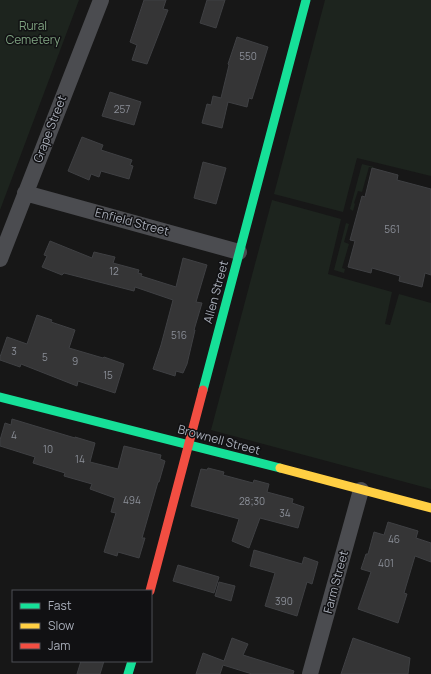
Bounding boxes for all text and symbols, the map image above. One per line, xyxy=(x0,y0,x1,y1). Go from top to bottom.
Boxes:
park label: Rural Cemetery xyxy=(6,17,61,48)
house number: 550 xyxy=(239,49,257,63)
street label: Grape Street xyxy=(29,92,70,165)
house number: 257 xyxy=(114,102,130,116)
street label: Enfield Street xyxy=(93,203,171,240)
house number: 561 xyxy=(384,222,400,236)
street label: Allen Street xyxy=(199,258,232,325)
house number: 12 xyxy=(109,264,119,278)
house number: 516 xyxy=(171,328,187,342)
house number: 3 xyxy=(11,344,17,358)
house number: 5 xyxy=(42,350,48,364)
house number: 9 xyxy=(72,354,78,368)
house number: 15 xyxy=(103,368,113,382)
street label: Brownell Street xyxy=(176,420,263,459)
house number: 4 xyxy=(11,428,17,442)
house number: 10 xyxy=(43,442,53,456)
house number: 14 xyxy=(75,452,85,466)
house number: 494 xyxy=(123,493,141,507)
house number: 28;30 xyxy=(239,494,265,508)
house number: 34 xyxy=(279,506,291,520)
house number: 46 xyxy=(388,532,400,546)
street label: Farm Street xyxy=(319,548,352,615)
house number: 401 xyxy=(378,556,394,570)
legend xyxy=(12,590,152,662)
house number: 390 xyxy=(275,594,293,608)
text: Fast xyxy=(48,597,72,614)
text: Slow xyxy=(48,617,74,634)
text: Jam xyxy=(48,637,70,654)

